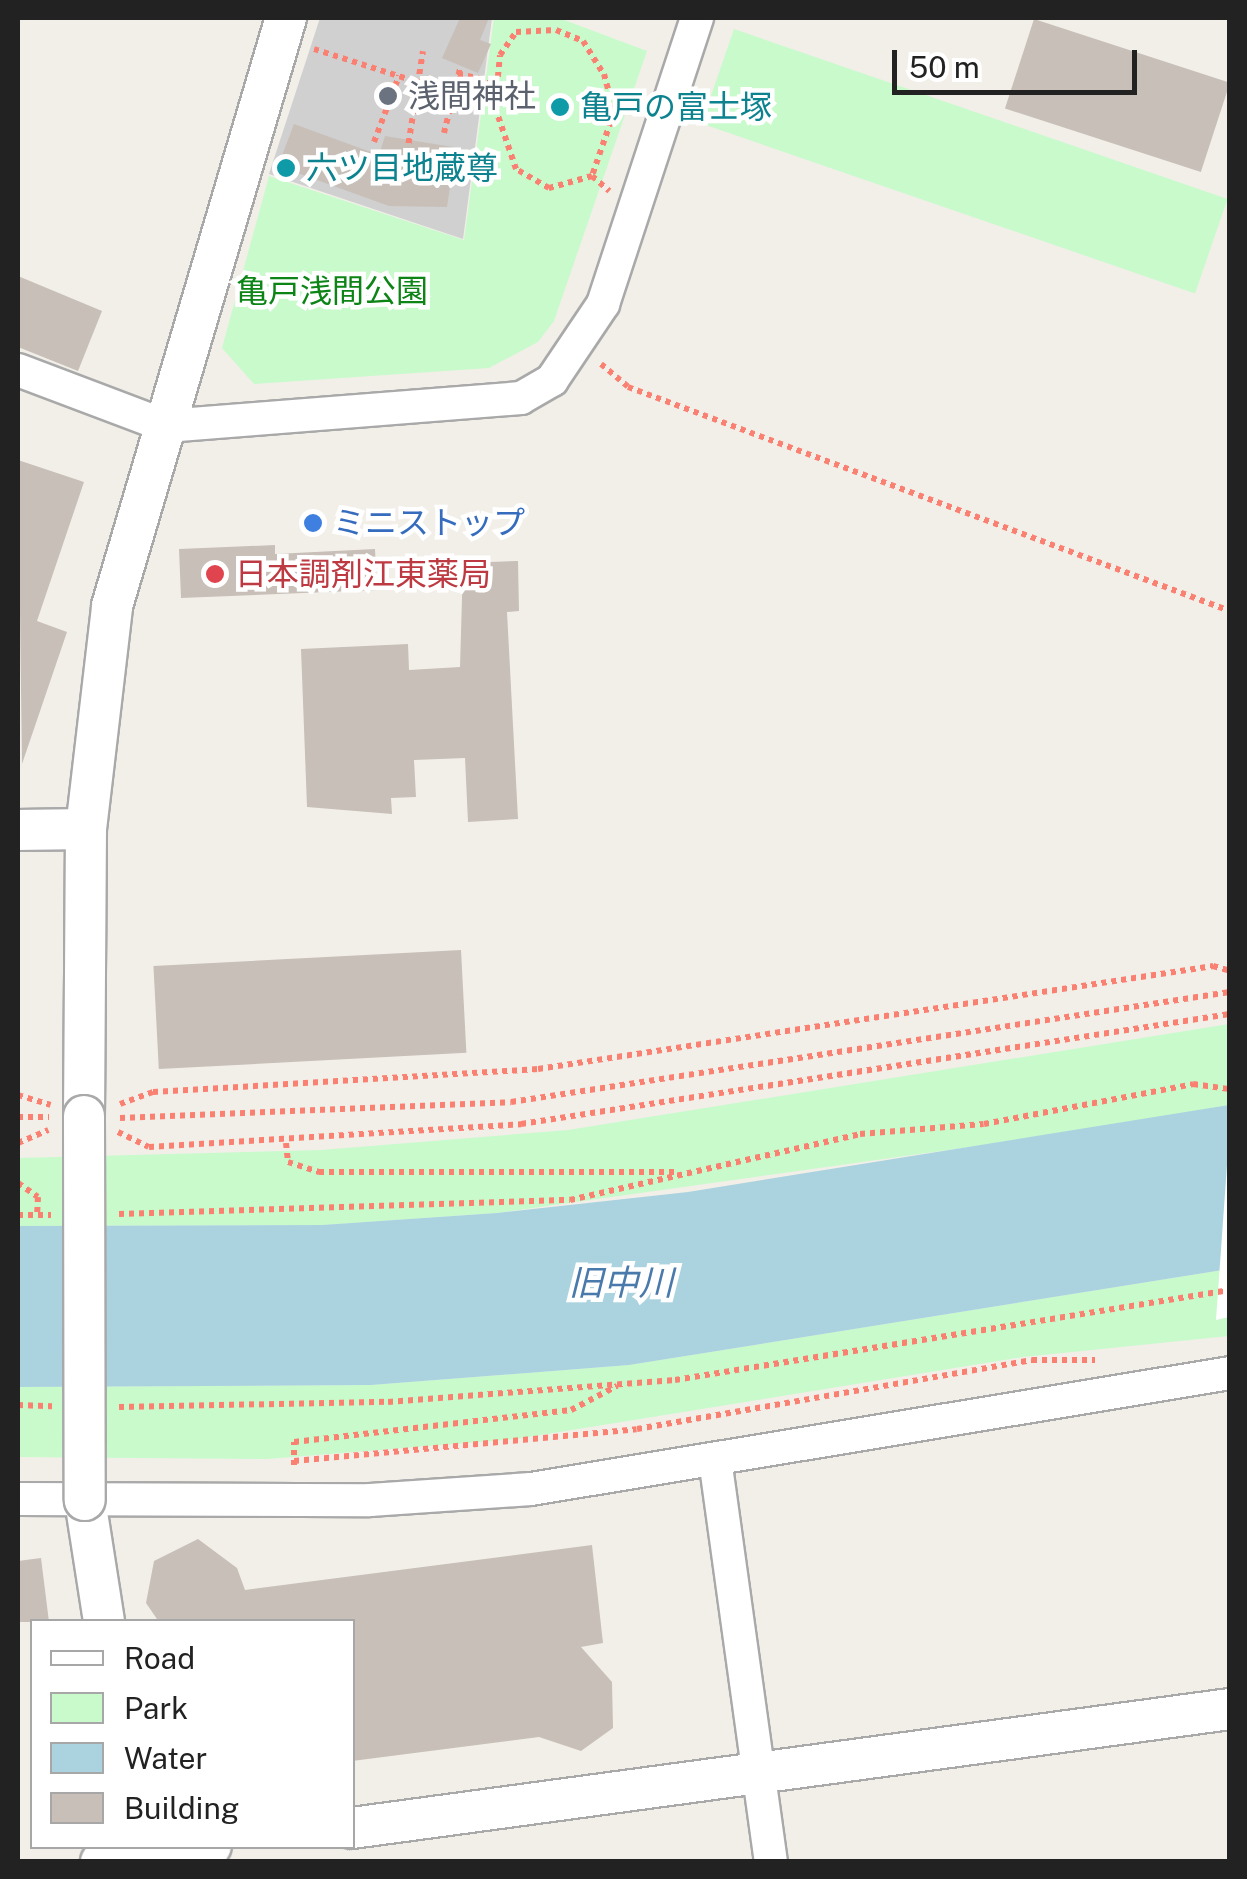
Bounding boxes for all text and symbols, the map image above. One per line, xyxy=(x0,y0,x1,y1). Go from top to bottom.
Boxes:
scale bar xyxy=(897,30,1142,92)
text: 50 m xyxy=(909,49,980,85)
place label: 浅間神社 xyxy=(408,77,536,115)
marker: 浅間神社 xyxy=(377,85,399,107)
place label: 亀戸の富士塚 xyxy=(580,88,772,126)
marker: 亀戸の富士塚 xyxy=(549,96,571,118)
place label: 六ツ目地蔵尊 xyxy=(306,149,498,187)
marker: 六ツ目地蔵尊 xyxy=(275,157,297,179)
park label: 亀戸浅間公園 xyxy=(236,272,428,310)
place label: ミニストップ xyxy=(333,504,525,542)
marker: ミニストップ xyxy=(302,512,324,534)
place label: 日本調剤江東薬局 xyxy=(235,555,491,593)
marker: 日本調剤江東薬局 xyxy=(204,563,226,585)
water label: 旧中川 xyxy=(569,1262,673,1304)
legend xyxy=(30,1619,355,1849)
text: Road xyxy=(124,1640,195,1676)
text: Park xyxy=(124,1690,188,1726)
text: Water xyxy=(124,1740,207,1776)
text: Building xyxy=(124,1790,239,1826)

